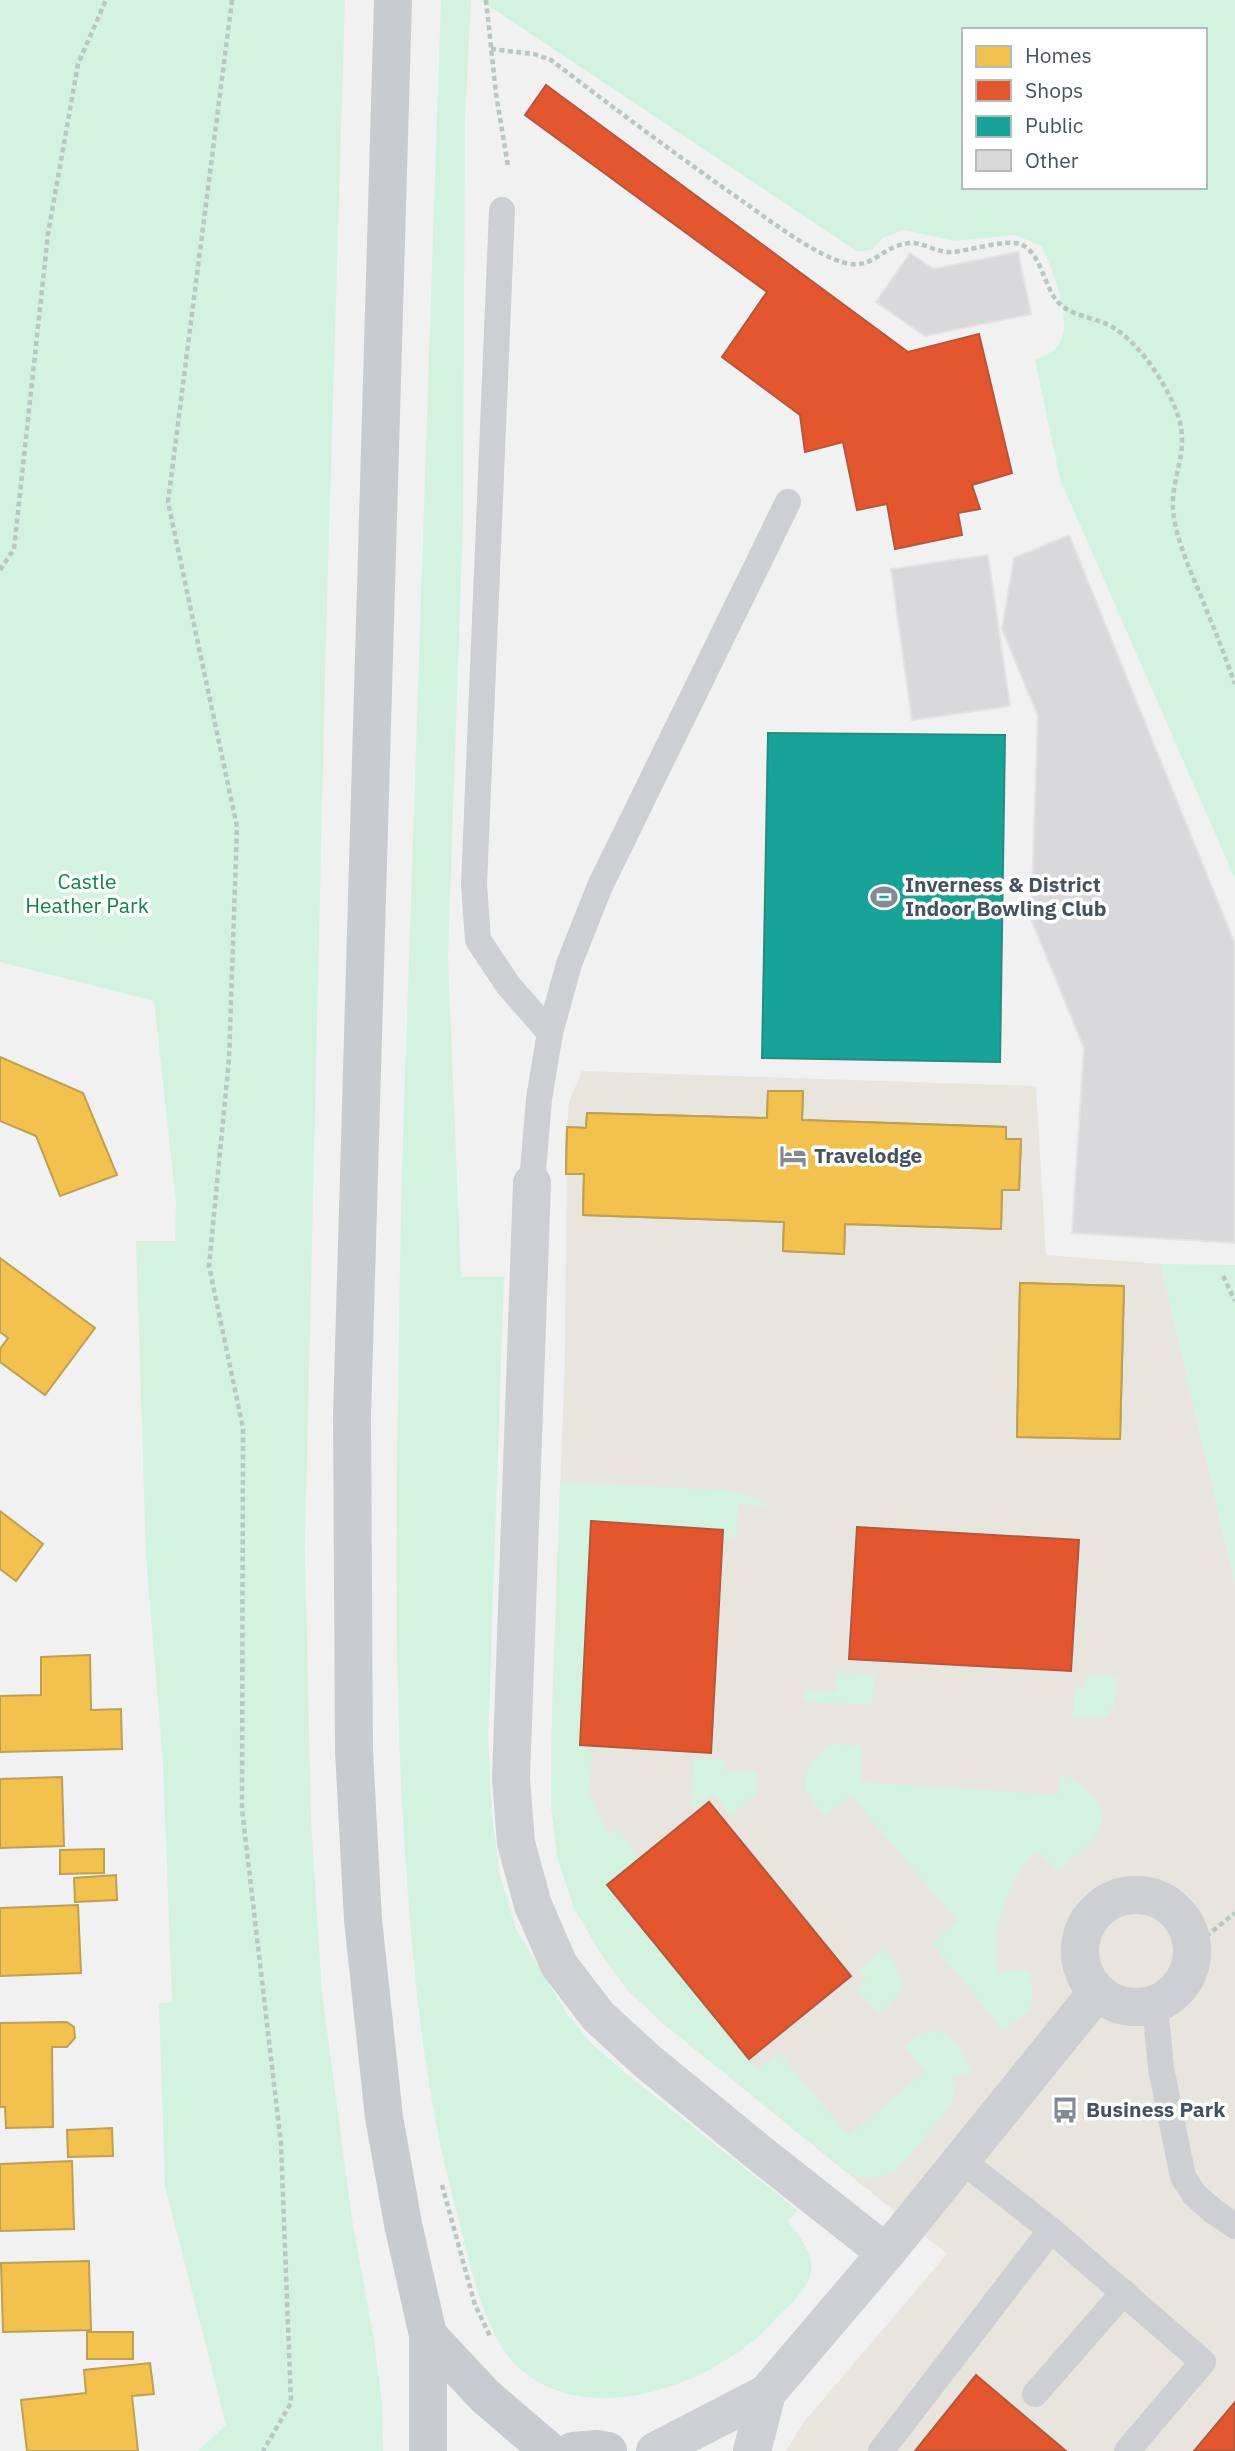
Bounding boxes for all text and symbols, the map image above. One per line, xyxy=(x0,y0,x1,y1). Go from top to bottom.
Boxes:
legend xyxy=(962,28,1207,189)
text: Homes xyxy=(1025,41,1092,69)
text: Shops xyxy=(1025,76,1083,104)
text: Public xyxy=(1025,111,1083,139)
text: Other xyxy=(1025,146,1079,174)
park label: Castle Heather Park xyxy=(25,867,149,919)
place label: Inverness & District Indoor Bowling Club xyxy=(905,870,1107,922)
sports icon: Inverness & District Indoor Bowling Club xyxy=(869,882,899,912)
hotel icon: Travelodge xyxy=(778,1141,808,1171)
place label: Travelodge xyxy=(814,1141,923,1169)
bus stop icon: Business Park xyxy=(1050,2095,1080,2125)
place label: Business Park xyxy=(1086,2095,1226,2123)

